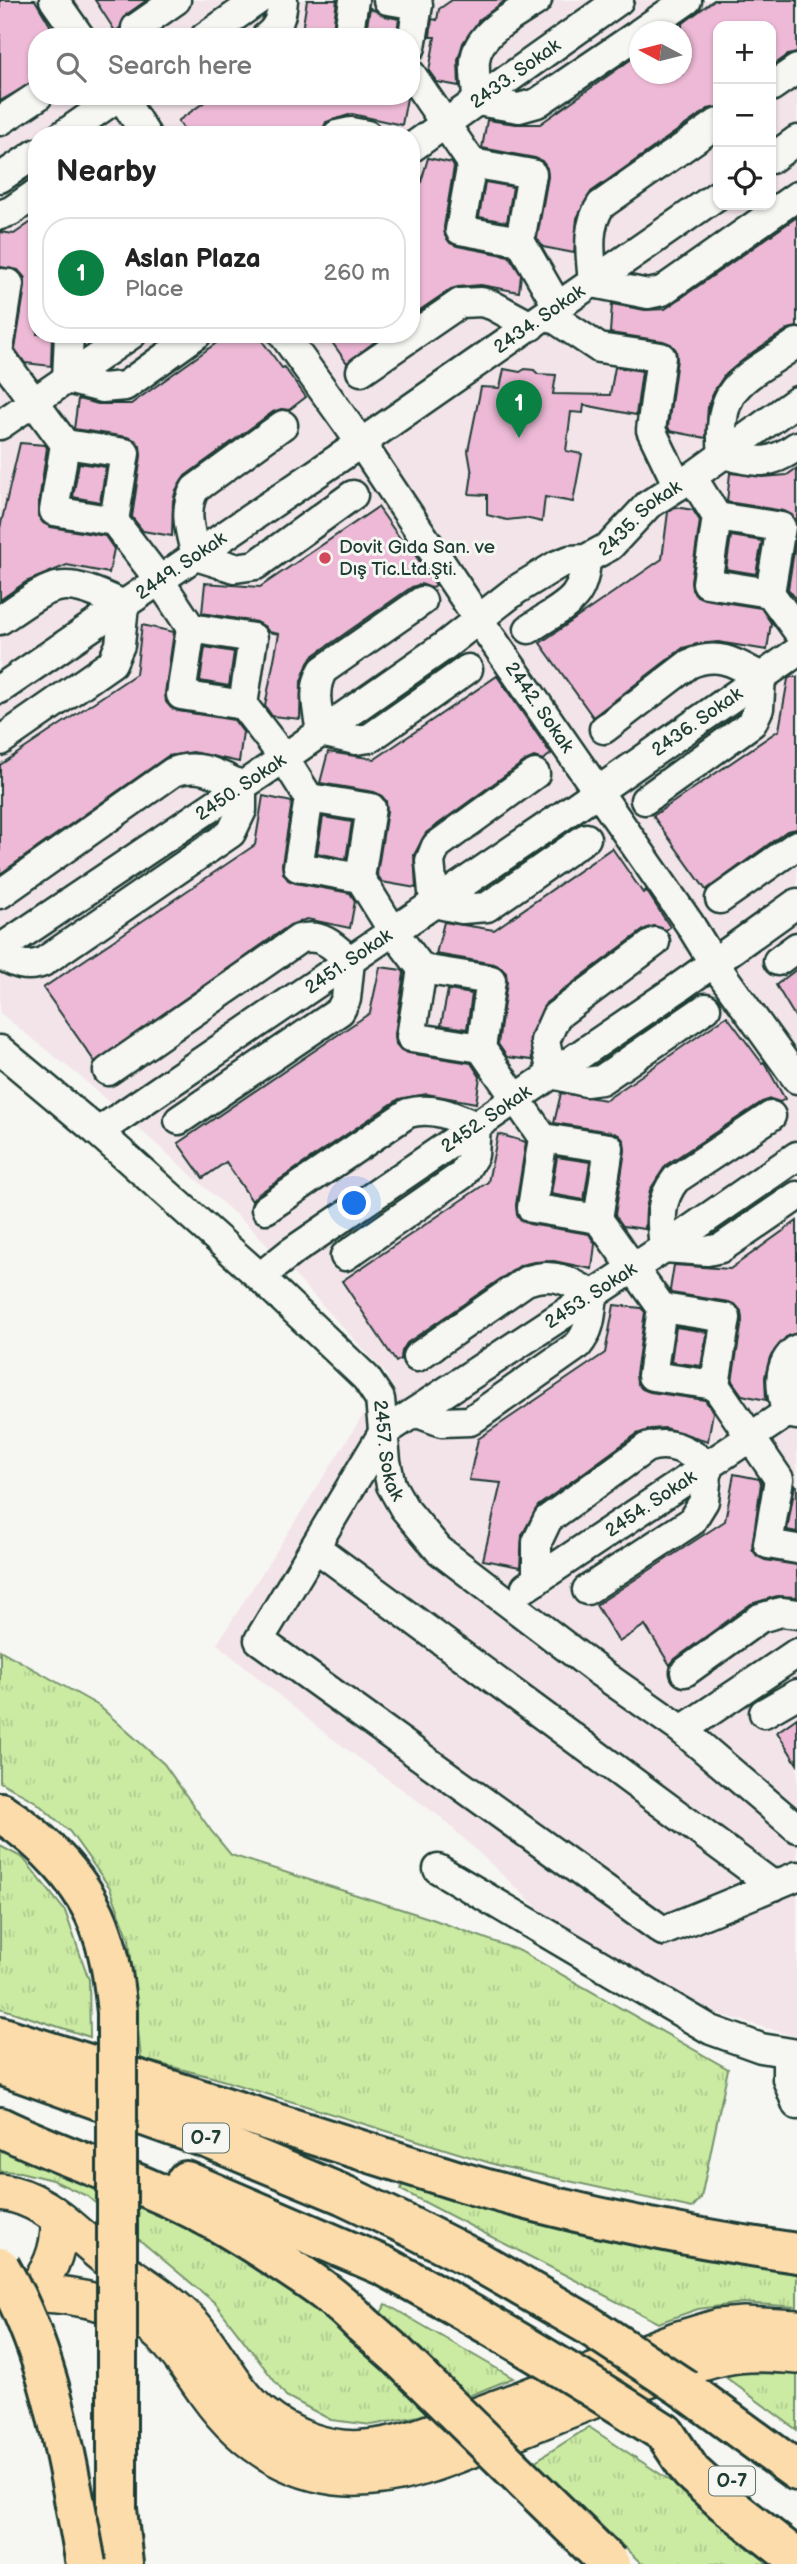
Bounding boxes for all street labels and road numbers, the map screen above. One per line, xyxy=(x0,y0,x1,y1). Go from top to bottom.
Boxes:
street label: 2433. Sokak xyxy=(466,33,566,114)
street label: 2434. Sokak xyxy=(489,279,590,359)
street label: 2435. Sokak xyxy=(594,475,686,562)
street label: 2449. Sokak xyxy=(131,526,231,605)
street label: 2442. Sokak xyxy=(500,658,579,758)
street label: 2436. Sokak xyxy=(647,682,747,762)
street label: 2450. Sokak xyxy=(191,748,291,826)
street label: 2451. Sokak xyxy=(300,923,397,999)
street label: 2452. Sokak xyxy=(437,1080,536,1158)
street label: 2453. Sokak xyxy=(541,1257,642,1334)
street label: 2457. Sokak xyxy=(369,1399,410,1506)
street label: 2454. Sokak xyxy=(601,1465,701,1542)
road number: O-7 xyxy=(183,2124,229,2152)
road number: O-7 xyxy=(709,2466,755,2496)

